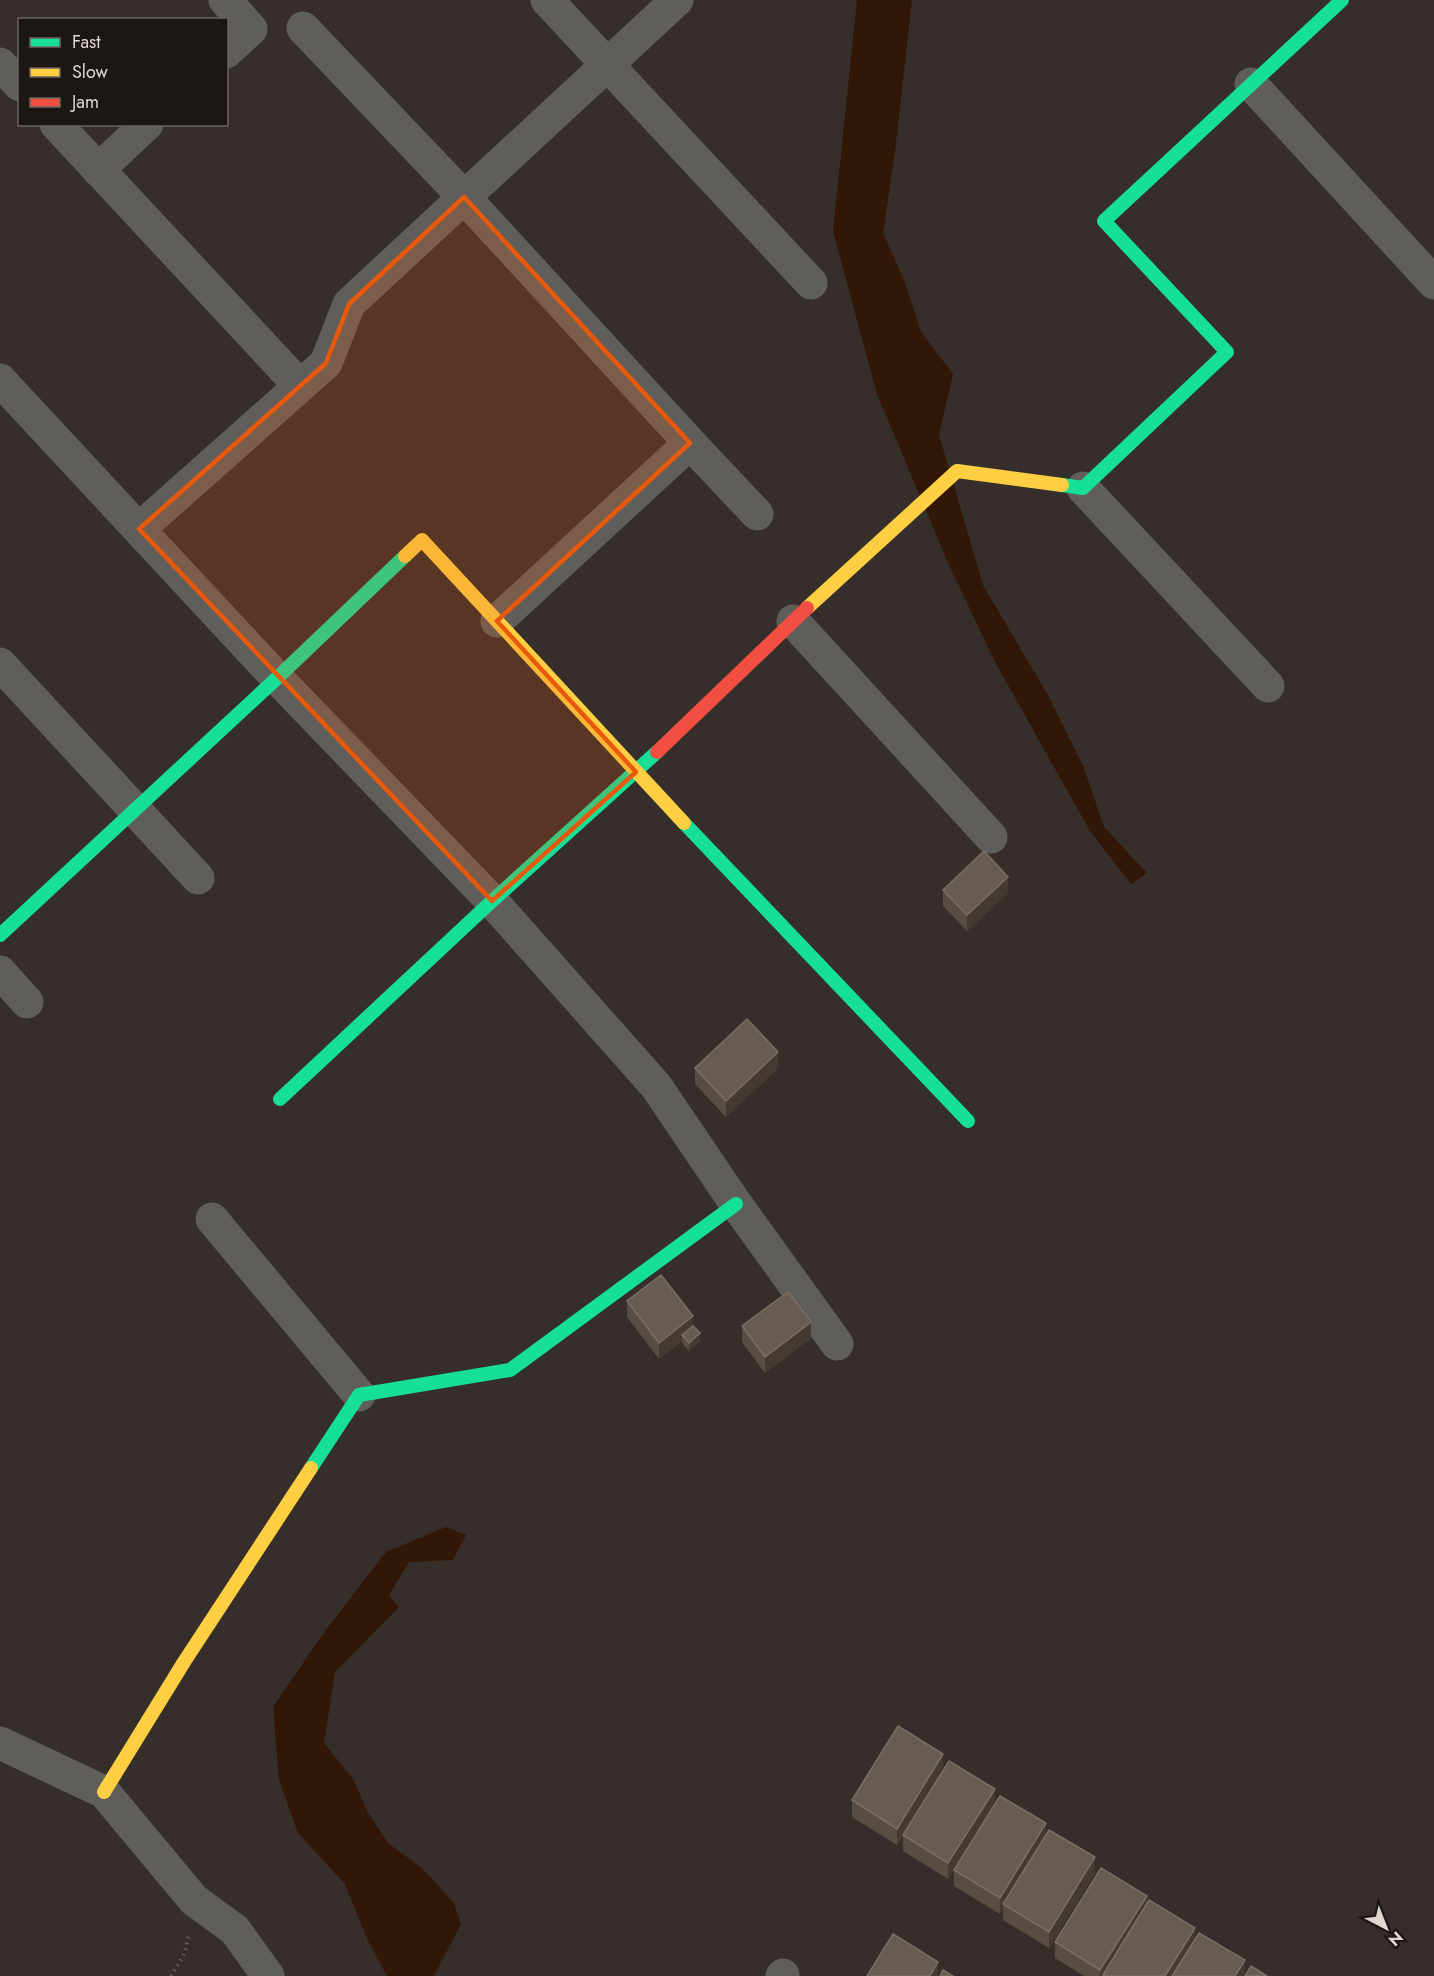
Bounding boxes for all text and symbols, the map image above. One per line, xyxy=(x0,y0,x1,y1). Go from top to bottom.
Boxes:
legend xyxy=(18,18,228,126)
text: Fast xyxy=(72,29,101,55)
text: Slow xyxy=(72,59,109,85)
text: Jam xyxy=(70,89,99,115)
north arrow xyxy=(1356,1898,1416,1958)
text: N xyxy=(1383,1926,1408,1952)

